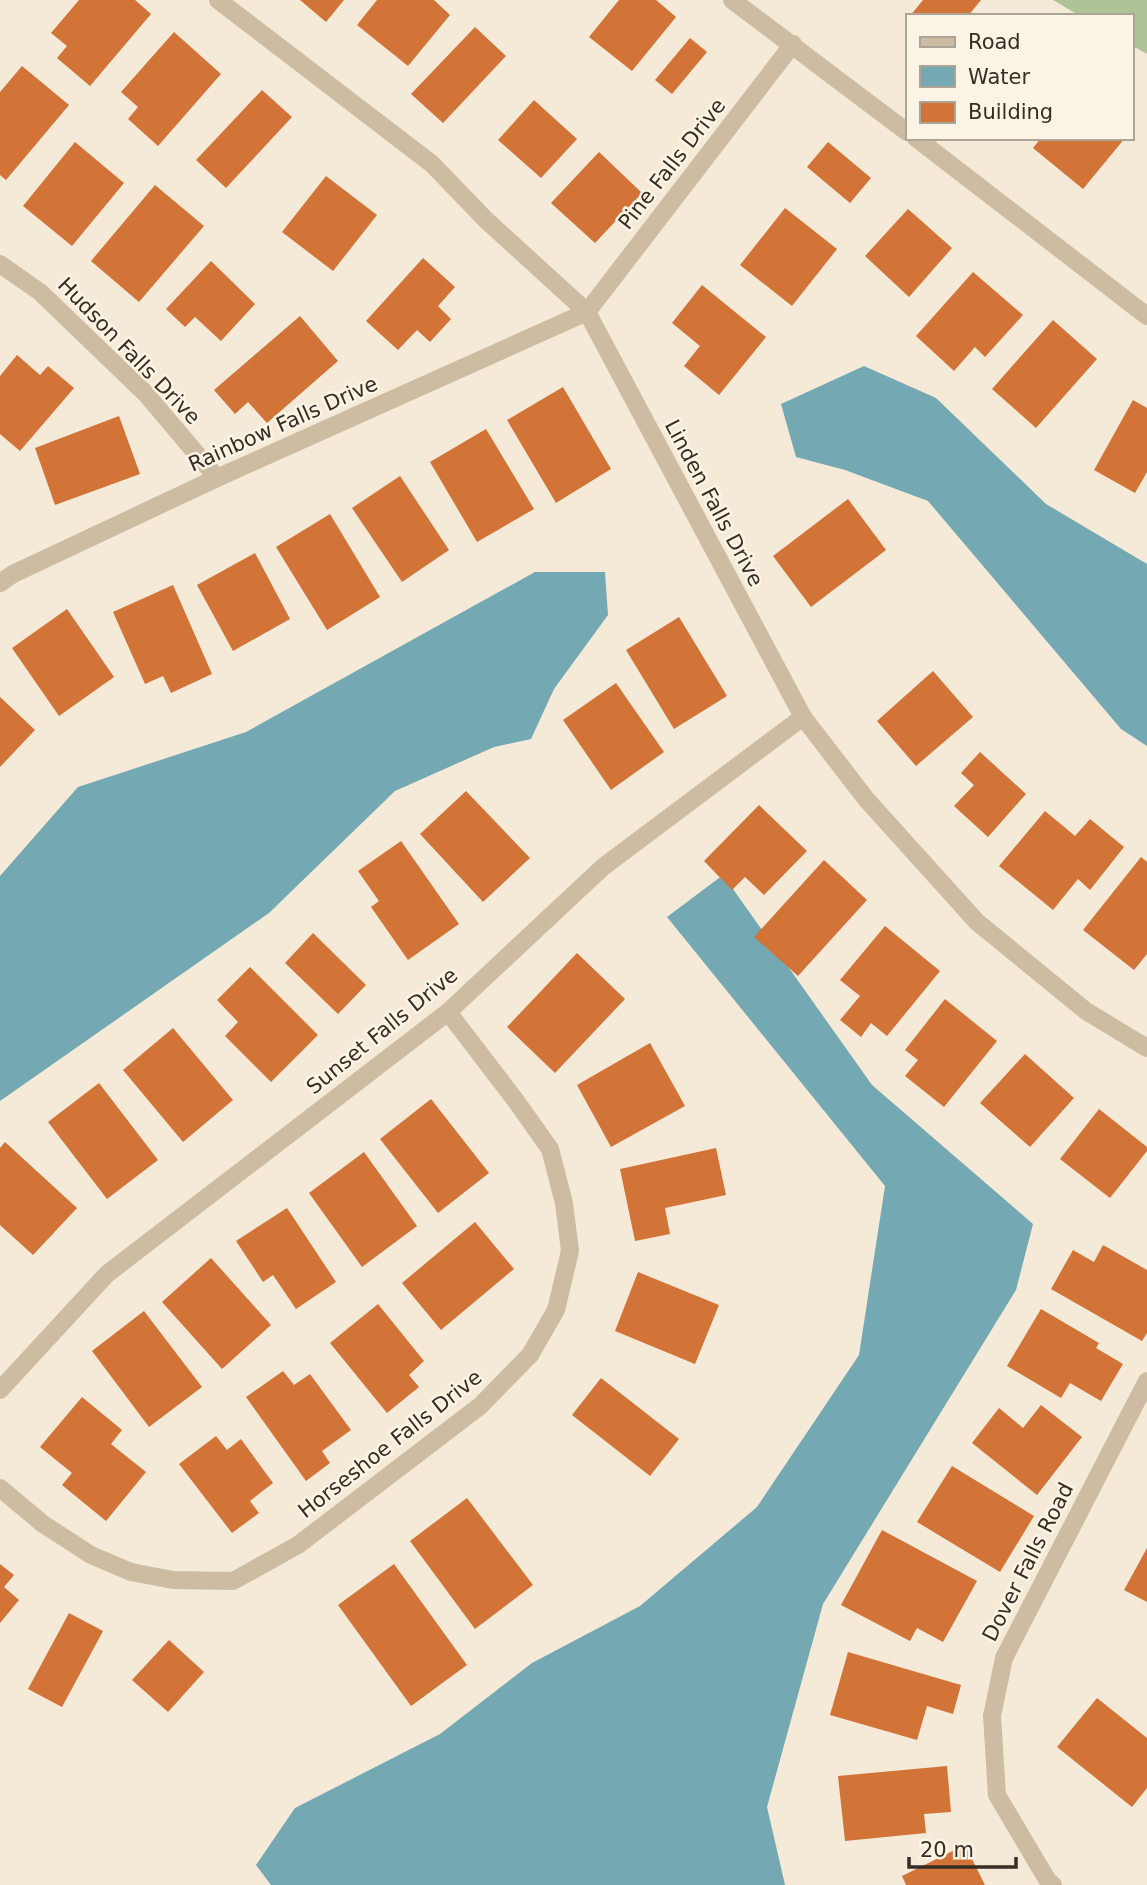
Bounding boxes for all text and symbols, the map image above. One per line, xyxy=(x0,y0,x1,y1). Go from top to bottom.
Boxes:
legend xyxy=(906,14,1133,140)
text: Road xyxy=(968,30,1021,54)
text: Water xyxy=(968,65,1030,89)
street label: Pine Falls Drive xyxy=(614,94,730,234)
text: Building xyxy=(968,100,1053,124)
street label: Hudson Falls Drive xyxy=(53,273,205,429)
street label: Rainbow Falls Drive xyxy=(185,371,381,477)
street label: Linden Falls Drive xyxy=(660,416,768,590)
street label: Sunset Falls Drive xyxy=(302,963,462,1099)
street label: Horseshoe Falls Drive xyxy=(294,1365,486,1523)
street label: Dover Falls Road xyxy=(978,1479,1078,1645)
scale bar xyxy=(909,1826,1016,1870)
text: 20 m xyxy=(920,1838,974,1862)

